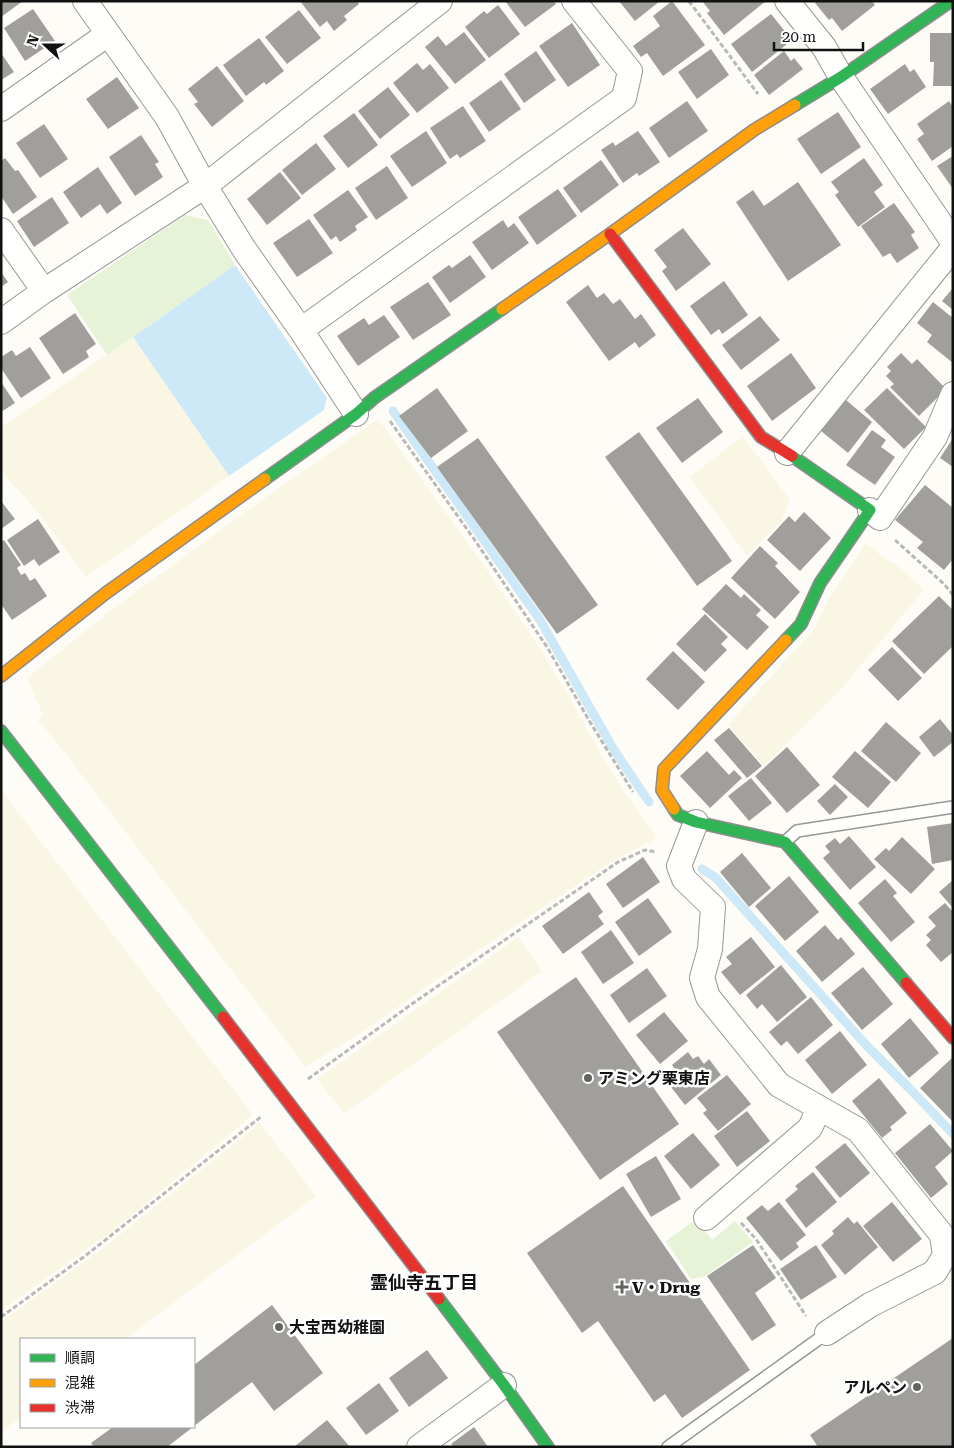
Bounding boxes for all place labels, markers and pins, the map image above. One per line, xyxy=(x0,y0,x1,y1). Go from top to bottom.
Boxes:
place label: アミング栗東店 xyxy=(598,1069,710,1088)
marker: アミング栗東店 xyxy=(582,1072,594,1084)
place label: V・Drug xyxy=(632,1278,700,1297)
marker: V・Drug xyxy=(616,1281,628,1293)
place label: 大宝西幼稚園 xyxy=(289,1318,385,1337)
marker: 大宝西幼稚園 xyxy=(273,1321,285,1333)
place label: アルペン xyxy=(843,1378,907,1397)
marker: アルペン xyxy=(911,1381,923,1393)

